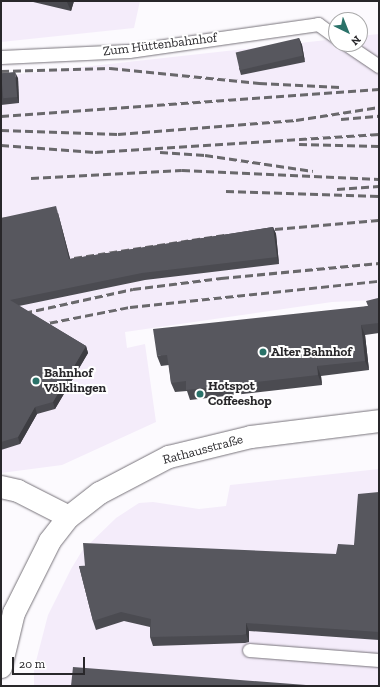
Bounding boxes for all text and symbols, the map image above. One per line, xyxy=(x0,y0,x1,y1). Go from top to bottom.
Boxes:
north arrow xyxy=(328,12,368,52)
street label: Zum Hüttenbahnhof xyxy=(102,30,218,60)
text: N xyxy=(348,33,363,48)
place label: Alter Bahnhof xyxy=(271,344,352,360)
marker: Alter Bahnhof xyxy=(258,347,268,357)
place label: Bahnhof Völklingen xyxy=(44,366,106,397)
marker: Bahnhof Völklingen xyxy=(31,376,41,386)
place label: Hotspot Coffeeshop xyxy=(208,379,272,410)
marker: Hotspot Coffeeshop xyxy=(195,389,205,399)
street label: Rathausstraße xyxy=(161,432,245,468)
scale bar xyxy=(14,649,87,675)
text: 20 m xyxy=(19,657,45,671)

